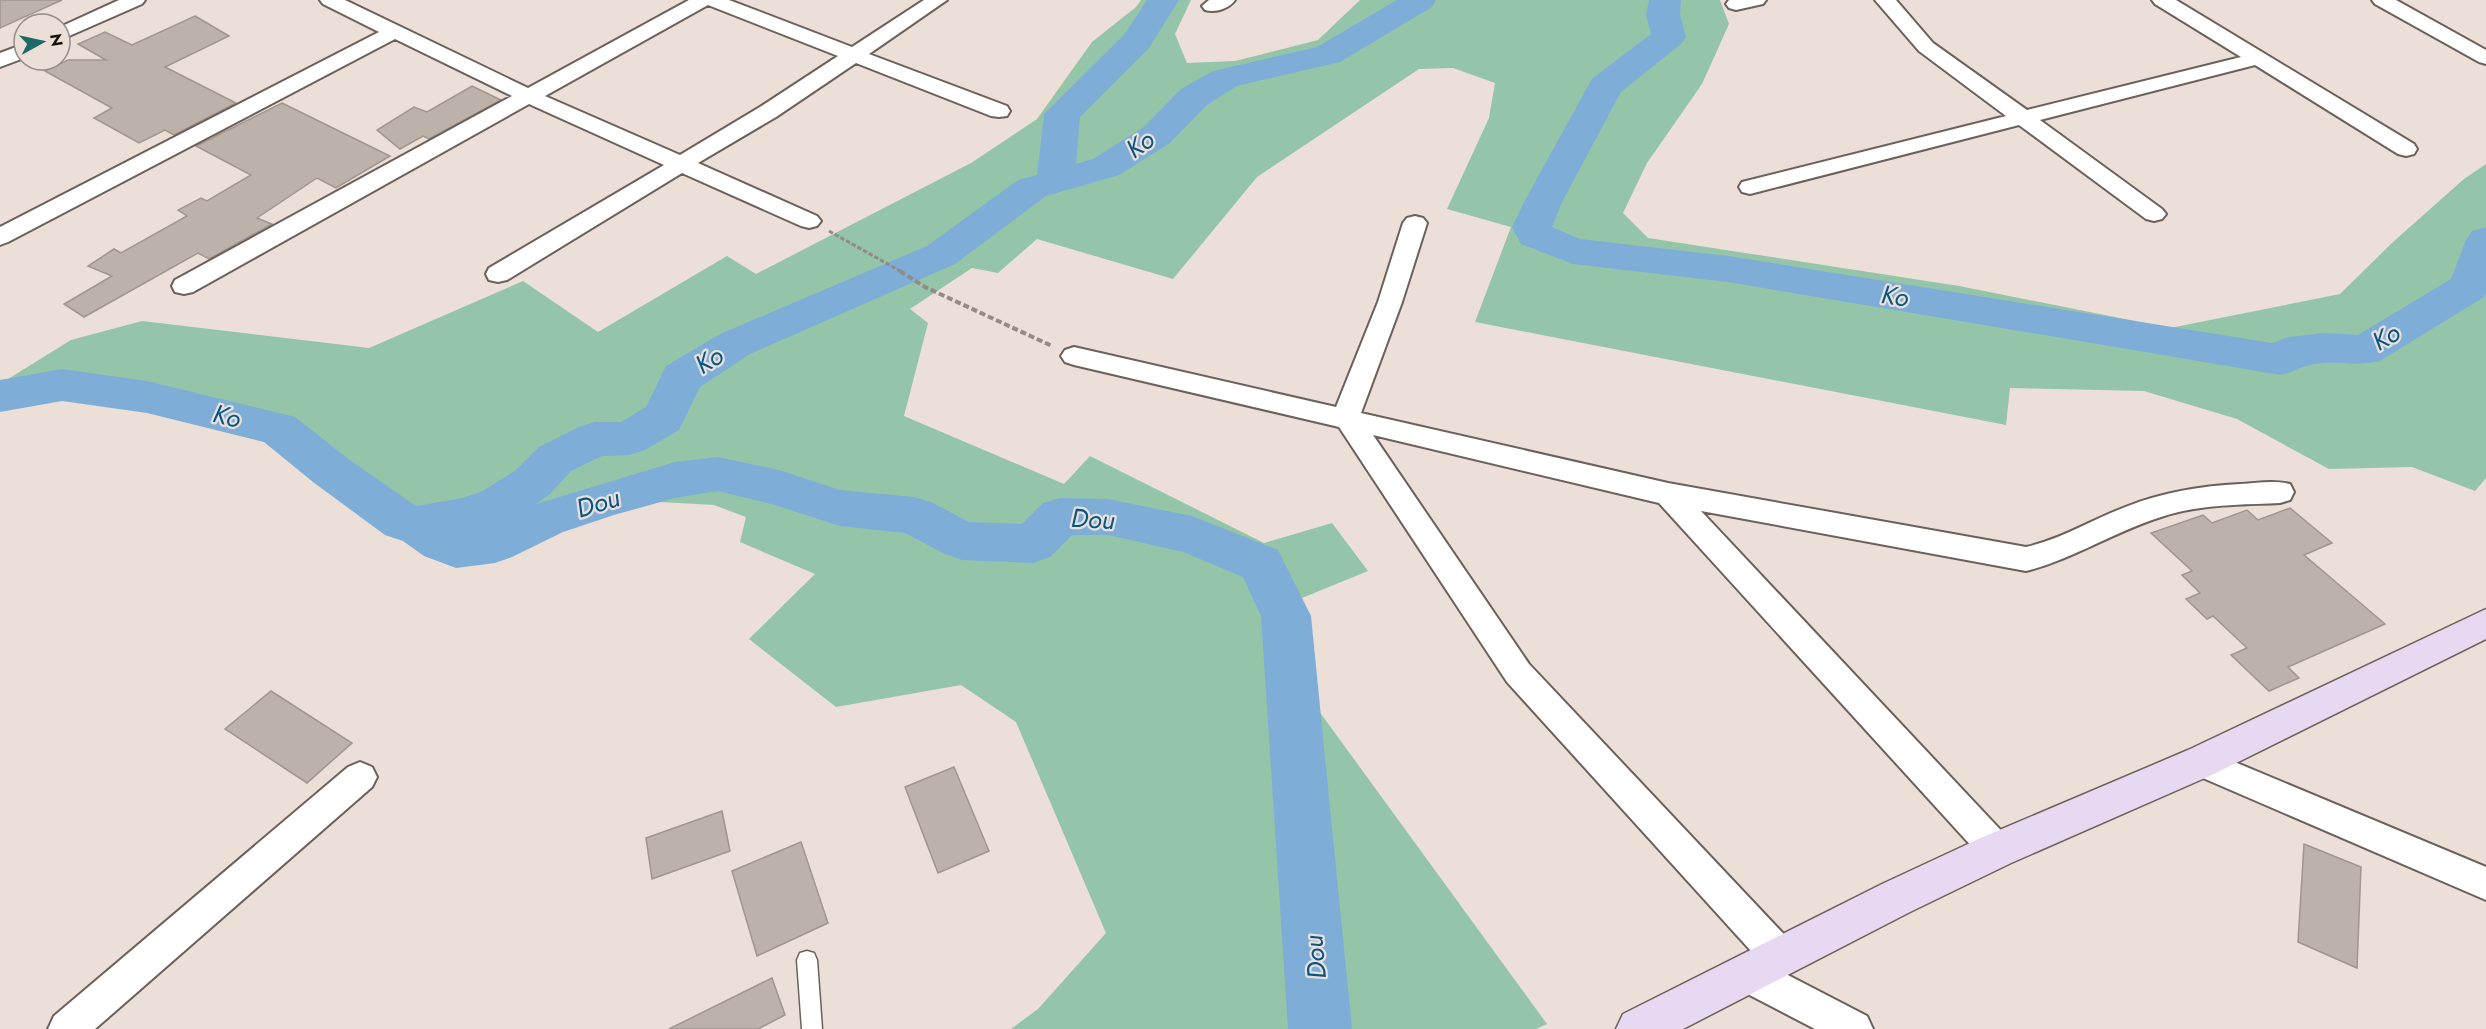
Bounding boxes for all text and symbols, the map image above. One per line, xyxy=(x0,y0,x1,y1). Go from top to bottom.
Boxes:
north arrow xyxy=(12,12,72,72)
text: N xyxy=(44,32,69,48)
water label: Ko xyxy=(1118,120,1162,167)
water label: Ko xyxy=(1879,275,1912,317)
water label: Ko xyxy=(2365,314,2407,360)
water label: Ko xyxy=(687,337,731,383)
water label: Ko xyxy=(209,394,245,438)
water label: Dou xyxy=(571,478,625,528)
water label: Dou xyxy=(1070,499,1116,539)
water label: Dou xyxy=(1294,933,1336,981)

